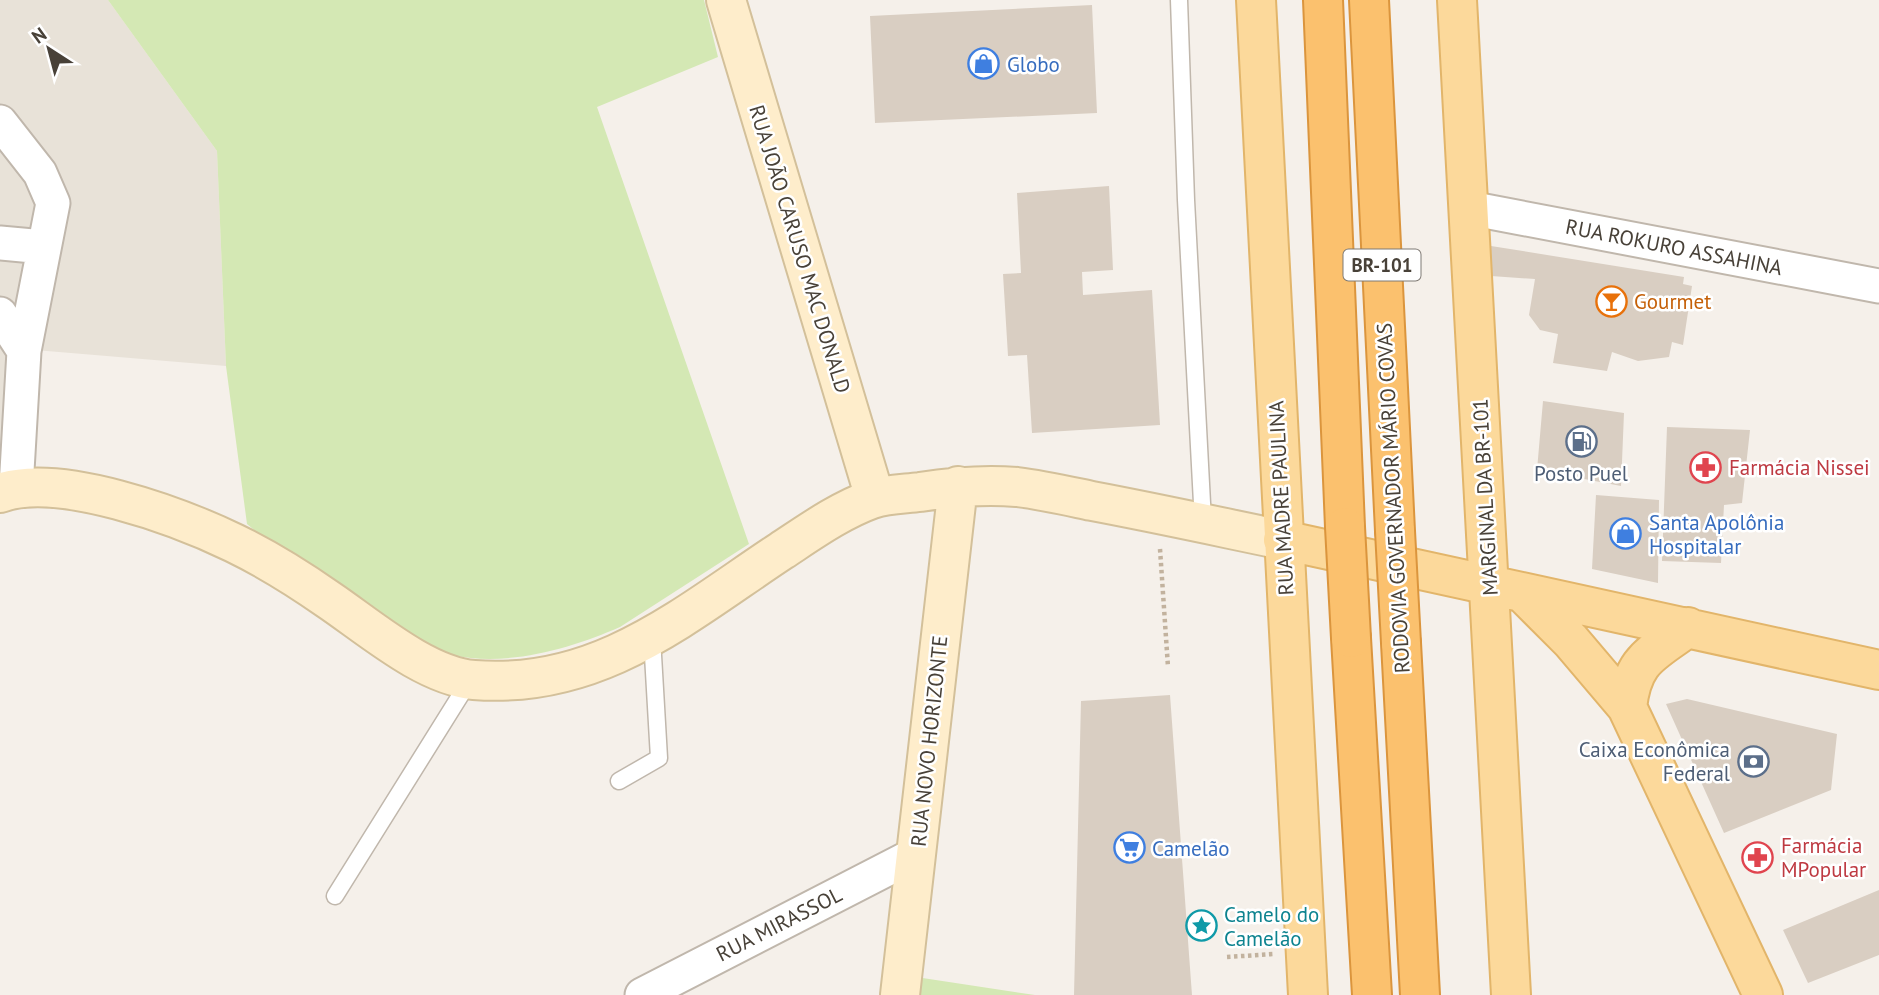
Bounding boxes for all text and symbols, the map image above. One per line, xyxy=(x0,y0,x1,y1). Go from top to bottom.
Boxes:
north arrow xyxy=(14,14,84,84)
text: N xyxy=(27,22,51,49)
shop icon: Globo xyxy=(967,47,1001,81)
place label: Globo xyxy=(1007,51,1060,78)
street label: RUA JOÃO CARUSO MAC DONALD xyxy=(743,102,857,396)
street label: RUA ROKURO ASSAHINA xyxy=(1563,213,1785,281)
road number: BR-101 xyxy=(1344,249,1420,280)
bar icon: Gourmet xyxy=(1594,284,1628,318)
place label: Gourmet xyxy=(1634,288,1711,315)
street label: RODOVIA GOVERNADOR MÁRIO COVAS xyxy=(1370,322,1416,674)
street label: MARGINAL DA BR-101 xyxy=(1466,398,1504,596)
street label: RUA MADRE PAULINA xyxy=(1262,399,1300,596)
fuel station icon: Posto Puel xyxy=(1564,424,1598,458)
pharmacy icon: Farmácia Nissei xyxy=(1689,450,1723,484)
place label: Farmácia Nissei xyxy=(1729,454,1870,481)
place label: Posto Puel xyxy=(1534,460,1628,487)
place label: Santa Apolônia Hospitalar xyxy=(1649,509,1784,560)
shop icon: Santa Apolônia Hospitalar xyxy=(1609,517,1643,551)
street label: RUA NOVO HORIZONTE xyxy=(904,634,954,848)
place label: Caixa Econômica Federal xyxy=(1579,736,1730,787)
bank icon: Caixa Econômica Federal xyxy=(1736,744,1770,778)
supermarket icon: Camelão xyxy=(1112,831,1146,865)
place label: Farmácia MPopular xyxy=(1781,832,1866,883)
place label: Camelão xyxy=(1152,835,1230,862)
pharmacy icon: Farmácia MPopular xyxy=(1741,840,1775,874)
street label: RUA MIRASSOL xyxy=(712,881,847,967)
place label: Camelo do Camelão xyxy=(1224,901,1319,952)
place icon: Camelo do Camelão xyxy=(1184,909,1218,943)

